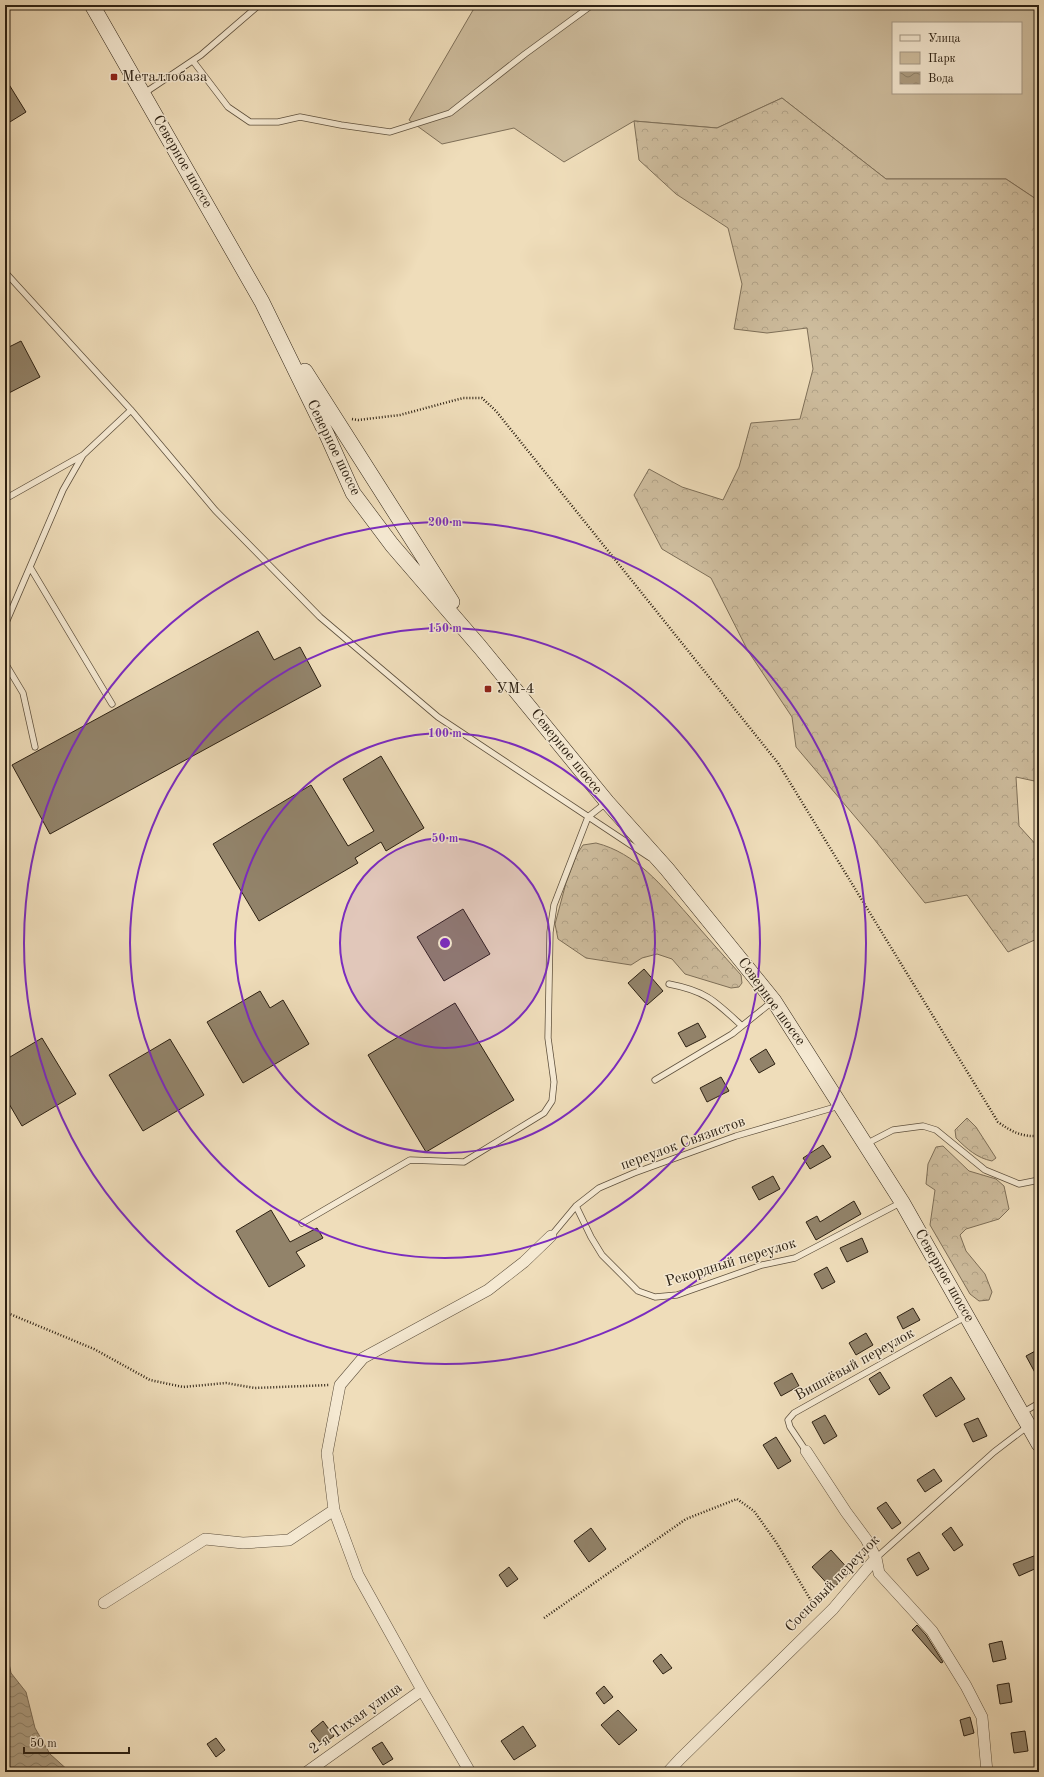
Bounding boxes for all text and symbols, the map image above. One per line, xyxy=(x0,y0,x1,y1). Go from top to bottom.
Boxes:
legend xyxy=(892,22,1022,94)
text: Улица xyxy=(928,33,961,45)
text: Парк xyxy=(928,53,956,65)
place label: Металлобаза xyxy=(122,70,208,85)
marker: Металлобаза xyxy=(109,72,119,82)
text: Вода xyxy=(928,73,954,85)
street label: Северное шоссе xyxy=(149,113,215,211)
street label: Северное шоссе xyxy=(303,398,363,498)
text: 200 m xyxy=(428,517,462,529)
text: 150 m xyxy=(428,622,462,635)
place label: УМ-4 xyxy=(496,682,534,697)
marker: УМ-4 xyxy=(483,684,493,694)
street label: Северное шоссе xyxy=(527,707,605,797)
text: 100 m xyxy=(428,728,462,740)
text: 50 m xyxy=(432,832,459,845)
centre of rings xyxy=(438,936,452,950)
street label: Северное шоссе xyxy=(734,955,808,1049)
street label: переулок Связистов xyxy=(619,1114,747,1174)
street label: Северное шоссе xyxy=(911,1227,977,1325)
street label: Рекордный переулок xyxy=(664,1236,799,1290)
street label: Вишнёвый переулок xyxy=(793,1326,918,1404)
street label: Сосновый переулок xyxy=(783,1532,883,1635)
street label: 2-я Тихая улица xyxy=(307,1680,406,1758)
scale bar xyxy=(24,1729,129,1755)
text: 50 m xyxy=(30,1737,57,1750)

